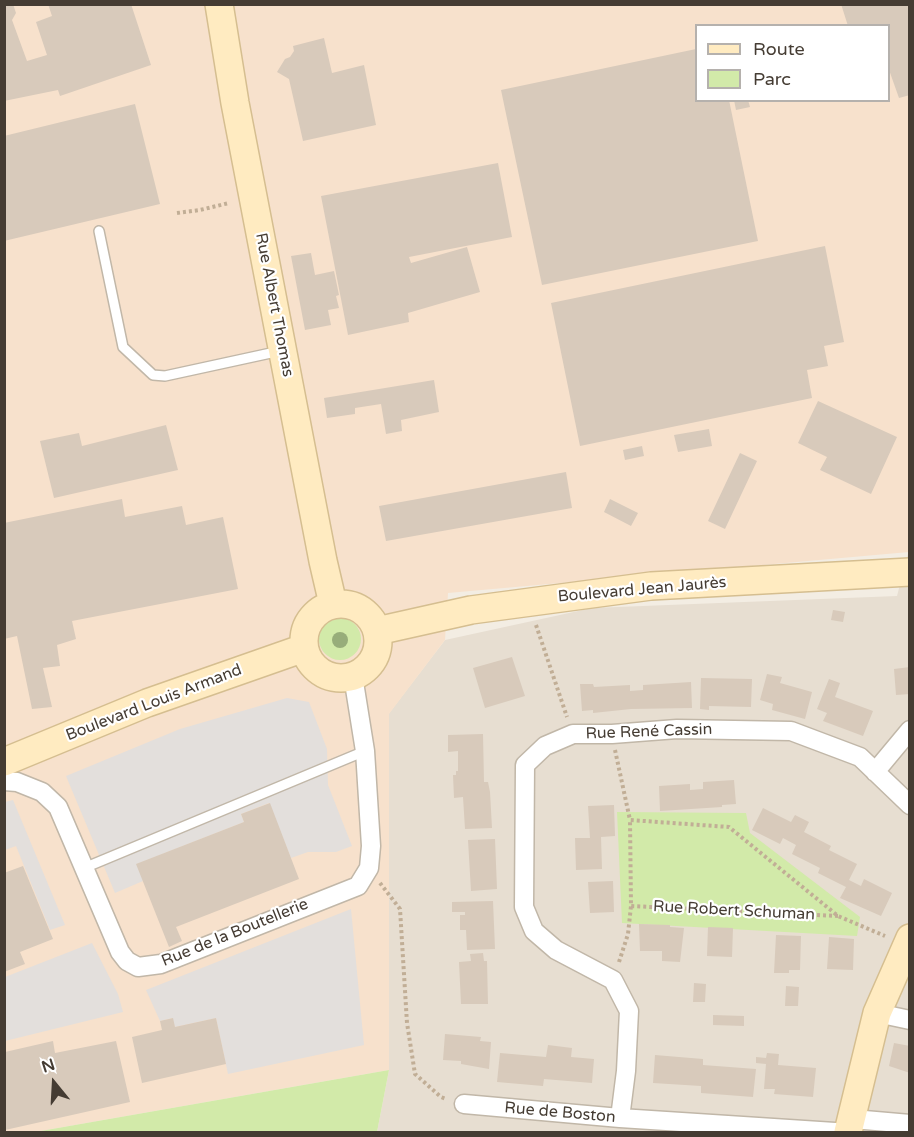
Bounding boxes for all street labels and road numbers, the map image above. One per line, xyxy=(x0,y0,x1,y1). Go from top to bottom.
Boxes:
street label: Rue Albert Thomas xyxy=(251,231,297,379)
street label: Boulevard Jean Jaurès xyxy=(557,573,727,607)
street label: Boulevard Louis Armand xyxy=(63,661,245,745)
street label: Rue René Cassin xyxy=(585,720,713,744)
street label: Rue de la Boutellerie xyxy=(159,895,311,971)
street label: Rue Robert Schuman xyxy=(652,897,816,925)
street label: Rue de Boston xyxy=(504,1099,616,1127)

